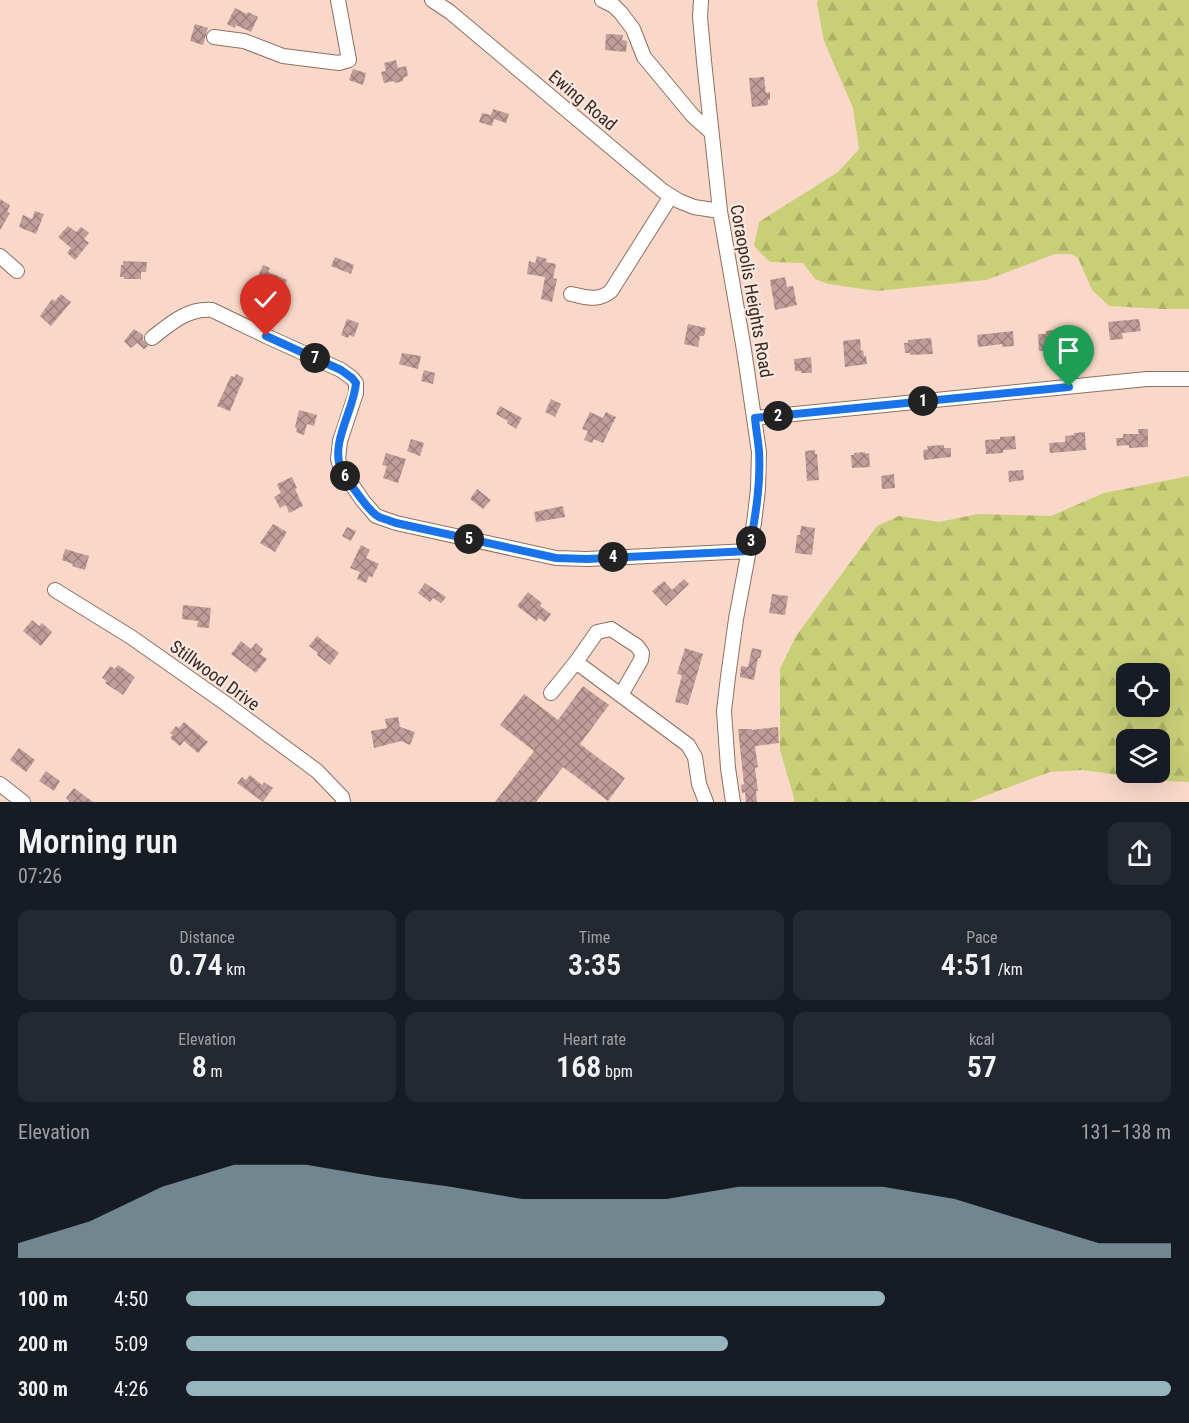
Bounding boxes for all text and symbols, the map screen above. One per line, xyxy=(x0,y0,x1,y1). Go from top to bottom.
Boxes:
street label: Ewing Road xyxy=(545,65,621,135)
street label: Coraopolis Heights Road xyxy=(726,203,778,379)
pin xyxy=(240,274,291,336)
icon: check xyxy=(249,283,282,316)
pin xyxy=(1043,325,1094,387)
icon: arrive xyxy=(1052,334,1085,367)
pin: 7 xyxy=(300,343,330,373)
text: 7 xyxy=(311,348,319,367)
pin: 1 xyxy=(908,386,938,416)
text: 1 xyxy=(919,391,927,410)
pin: 2 xyxy=(763,401,793,431)
text: 2 xyxy=(774,406,782,425)
pin: 6 xyxy=(330,461,360,491)
text: 6 xyxy=(341,466,349,485)
pin: 5 xyxy=(454,524,484,554)
pin: 3 xyxy=(736,526,766,556)
text: 5 xyxy=(465,529,473,548)
text: 3 xyxy=(747,531,755,550)
pin: 4 xyxy=(598,542,628,572)
text: 4 xyxy=(609,547,617,566)
street label: Stillwood Drive xyxy=(166,635,264,715)
map controls xyxy=(1116,663,1170,783)
button: locate xyxy=(1116,663,1170,717)
button: layers xyxy=(1116,729,1170,783)
text: Morning run xyxy=(18,822,178,861)
button: share xyxy=(1108,822,1171,885)
text: 07:26 xyxy=(18,864,62,888)
text: Distance xyxy=(180,928,235,947)
text: Time xyxy=(579,928,610,947)
text: Pace xyxy=(966,928,998,947)
text: 0.74 xyxy=(169,947,223,982)
text: 3:35 xyxy=(568,947,621,982)
text: 4:51 xyxy=(941,947,994,982)
text: km xyxy=(223,960,246,979)
text: /km xyxy=(994,960,1023,979)
text: Elevation xyxy=(178,1030,236,1049)
text: Heart rate xyxy=(563,1030,626,1049)
text: kcal xyxy=(969,1030,995,1049)
text: 8 xyxy=(192,1049,207,1084)
text: 168 xyxy=(556,1049,601,1084)
text: 57 xyxy=(967,1049,997,1084)
text: m xyxy=(207,1062,223,1081)
text: bpm xyxy=(601,1062,633,1081)
text: Elevation xyxy=(18,1120,90,1144)
text: 131–138 m xyxy=(1081,1120,1171,1144)
text: 100 m xyxy=(18,1287,68,1311)
text: 4:50 xyxy=(114,1287,148,1311)
text: 200 m xyxy=(18,1332,68,1356)
text: 5:09 xyxy=(114,1332,148,1356)
text: 300 m xyxy=(18,1377,68,1401)
text: 4:26 xyxy=(114,1377,148,1401)

